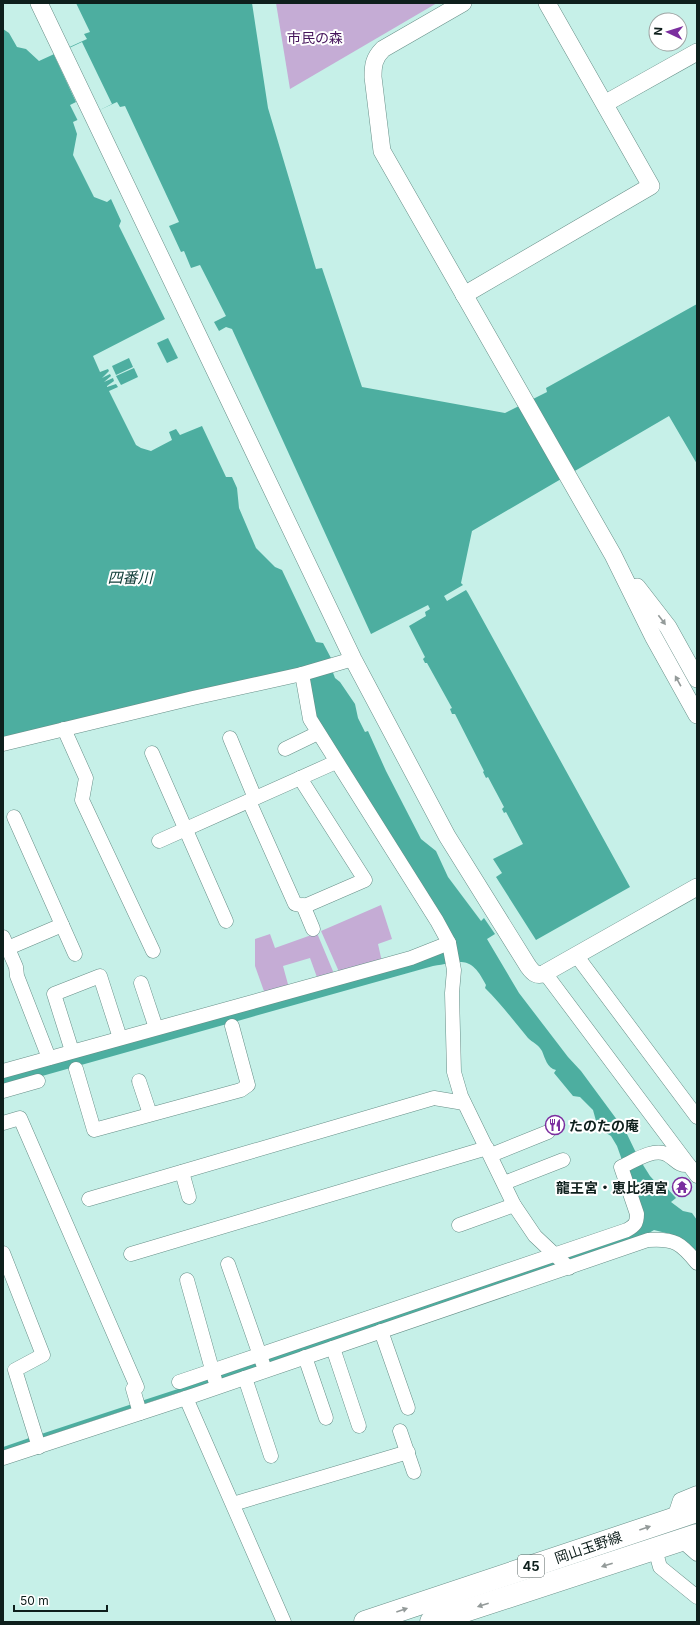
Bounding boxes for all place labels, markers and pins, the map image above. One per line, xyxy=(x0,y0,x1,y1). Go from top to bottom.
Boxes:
restaurant icon: たのたの庵 xyxy=(544,1114,566,1136)
place label: たのたの庵 xyxy=(569,1117,639,1134)
temple icon: 龍王宮・恵比須宮 xyxy=(671,1176,693,1198)
place label: 龍王宮・恵比須宮 xyxy=(556,1179,668,1196)

